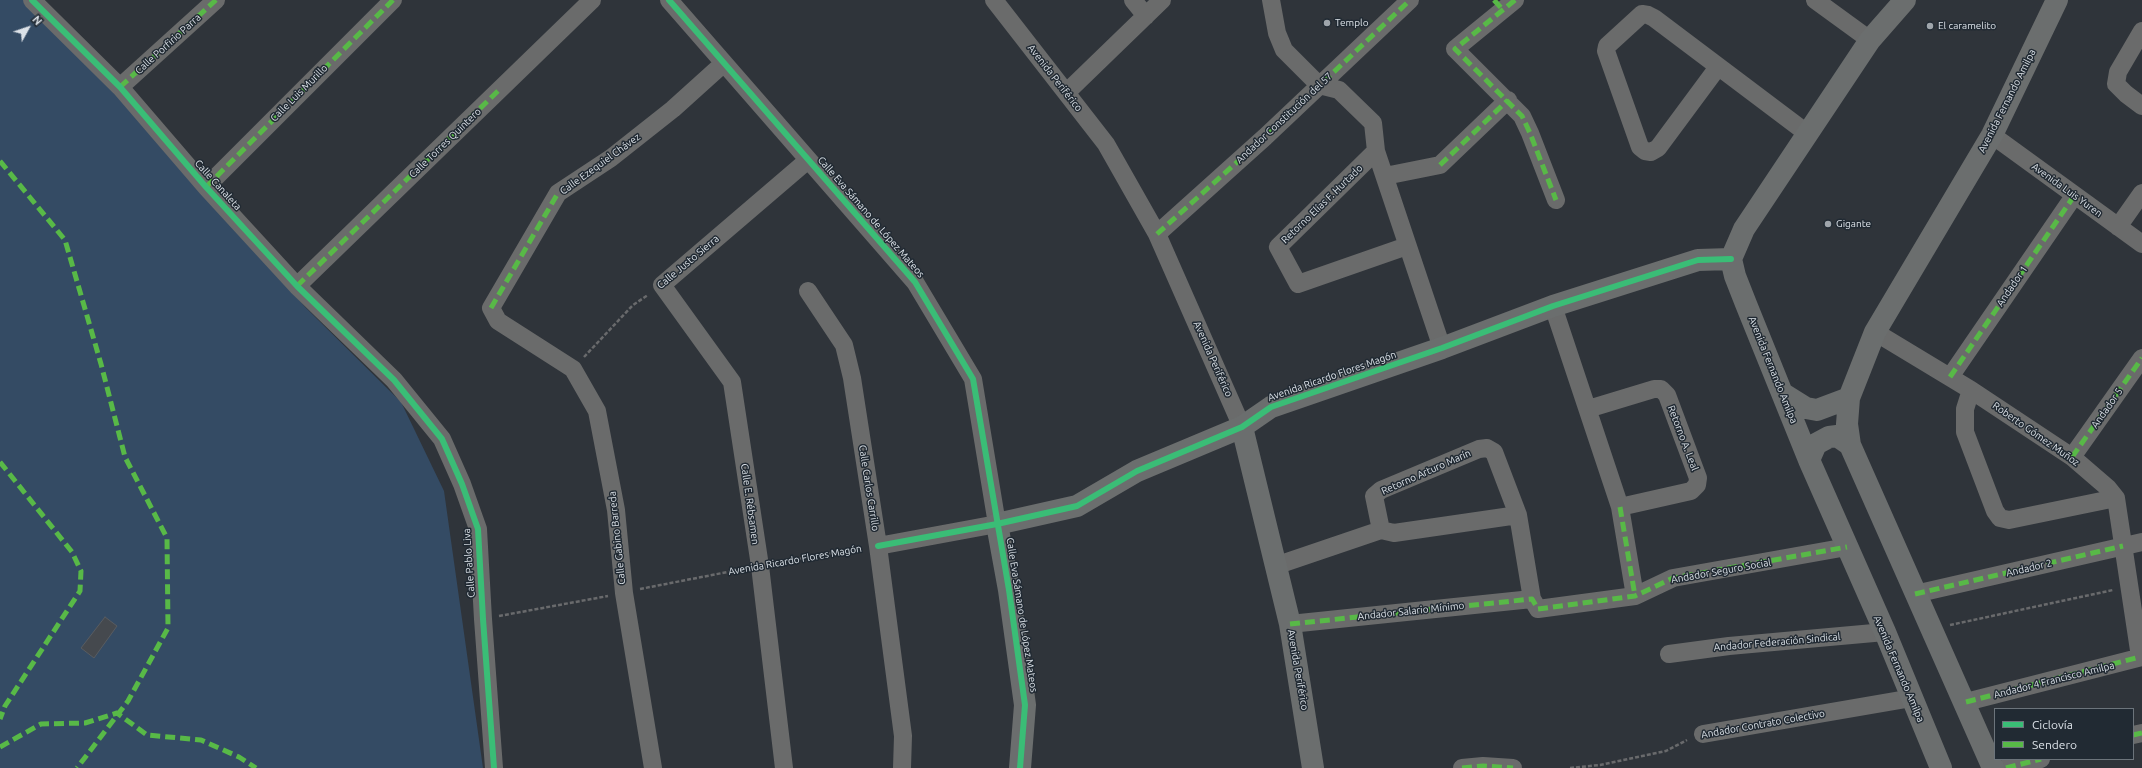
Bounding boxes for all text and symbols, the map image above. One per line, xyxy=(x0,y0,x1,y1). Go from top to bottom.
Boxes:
north arrow xyxy=(8,8,48,48)
street label: Calle Porfirio Parra xyxy=(133,11,203,77)
text: N xyxy=(30,13,44,27)
place label: Templo xyxy=(1335,17,1369,29)
marker: Templo xyxy=(1322,18,1332,28)
place label: El caramelito xyxy=(1938,20,1996,32)
marker: El caramelito xyxy=(1925,21,1935,31)
street label: Avenida Periférico xyxy=(1025,42,1085,114)
street label: Avenida Fernando Amilpa xyxy=(1976,47,2038,155)
street label: Calle Luis Murillo xyxy=(268,62,330,124)
street label: Andador Constitución del 57 xyxy=(1233,70,1335,166)
street label: Calle Torres Quintero xyxy=(406,105,484,181)
street label: Calle Ezequiel Chávez xyxy=(558,131,642,197)
street label: Calle Eva Sámano de López Mateos xyxy=(815,154,927,280)
street label: Calle Canaleta xyxy=(192,157,244,213)
street label: Avenida Luis Yuren xyxy=(2029,160,2105,220)
street label: Retorno Elías F. Hurtado xyxy=(1279,162,1365,246)
place label: Gigante xyxy=(1836,218,1871,230)
marker: Gigante xyxy=(1823,219,1833,229)
street label: Calle Justo Sierra xyxy=(655,233,721,291)
street label: Andador 1 xyxy=(1994,263,2030,309)
street label: Avenida Fernando Amilpa xyxy=(1746,315,1800,425)
street label: Avenida Periférico xyxy=(1191,319,1235,399)
street label: Avenida Ricardo Flores Magón xyxy=(1266,348,1398,404)
street label: Andador 5 xyxy=(2089,385,2125,431)
street label: Roberto Gómez Muñoz xyxy=(1990,399,2082,469)
street label: Retorno A. Leal xyxy=(1665,404,1701,472)
street label: Calle Carlos Carrillo xyxy=(856,444,882,532)
street label: Retorno Arturo Marín xyxy=(1379,447,1473,497)
street label: Calle E. Rébsamen xyxy=(738,463,762,545)
street label: Calle Gabino Barreda xyxy=(606,491,628,585)
street label: Calle Pablo Liva xyxy=(461,528,477,598)
street label: Calle Eva Sámano de López Mateos xyxy=(1004,537,1040,693)
street label: Avenida Ricardo Flores Magón xyxy=(727,542,863,578)
street label: Andador Seguro Social xyxy=(1670,556,1772,586)
street label: Andador 2 xyxy=(2005,557,2053,579)
street label: Andador Salario Mínimo xyxy=(1357,599,1465,623)
street label: Avenida Fernando Amilpa xyxy=(1871,614,1927,724)
street label: Avenida Periférico xyxy=(1285,629,1311,711)
street label: Andador Federación Sindical xyxy=(1713,630,1841,654)
street label: Andador 4 Francisco Amilpa xyxy=(1992,659,2116,701)
street label: Andador Contrato Colectivo xyxy=(1700,707,1826,741)
legend xyxy=(1994,708,2134,760)
text: Ciclovía xyxy=(2032,718,2073,731)
text: Sendero xyxy=(2032,738,2077,751)

